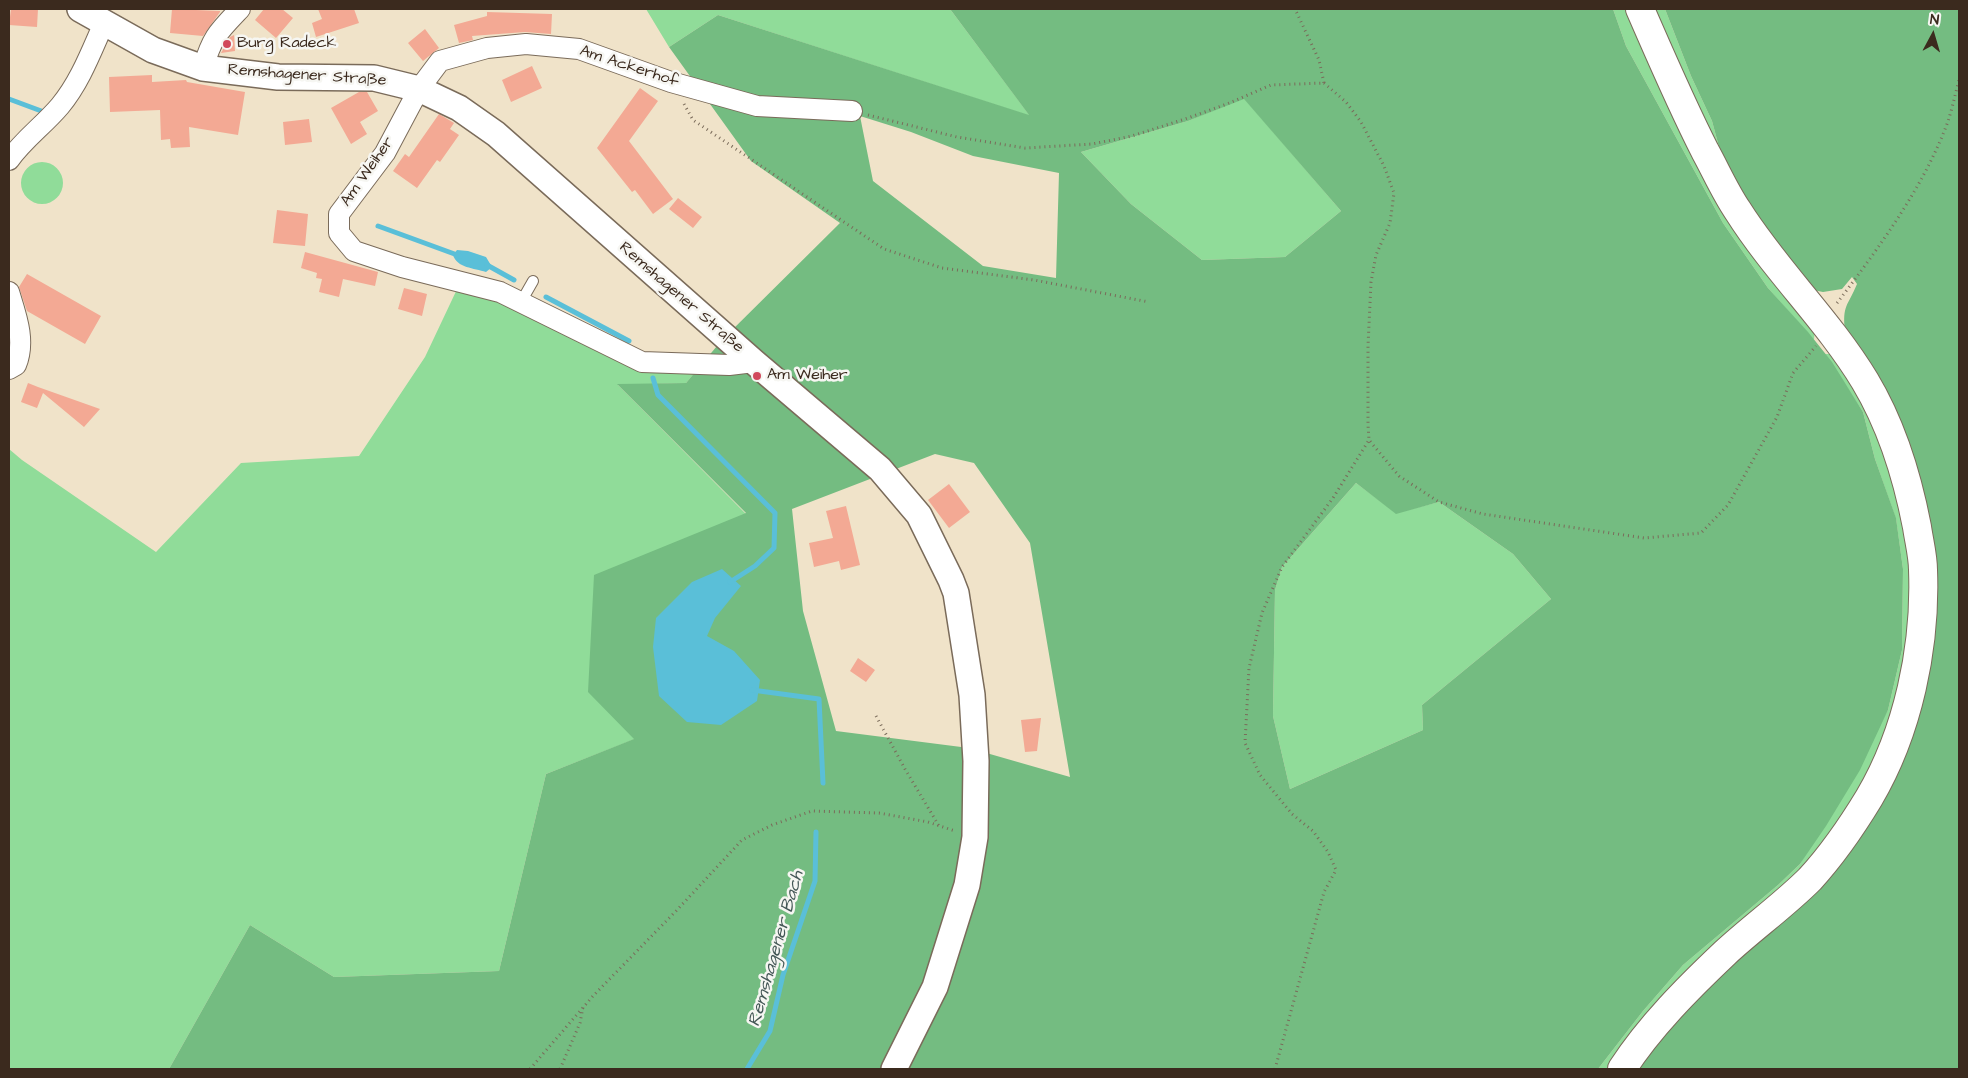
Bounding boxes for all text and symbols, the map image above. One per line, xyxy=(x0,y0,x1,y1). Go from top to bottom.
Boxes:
north arrow xyxy=(1908,10,1958,60)
text: N xyxy=(1929,10,1940,30)
place label: Burg Radeck xyxy=(237,34,336,54)
marker: Burg Radeck xyxy=(221,38,233,50)
street label: Am Ackerhof xyxy=(577,42,681,92)
street label: Remshagener Straße xyxy=(227,61,387,91)
street label: Am Weiher xyxy=(337,133,399,211)
street label: Remshagener Straße xyxy=(615,239,747,357)
place label: Am Weiher xyxy=(767,366,848,386)
marker: Am Weiher xyxy=(751,370,763,382)
water label: Remshagener Bach xyxy=(744,869,810,1029)

